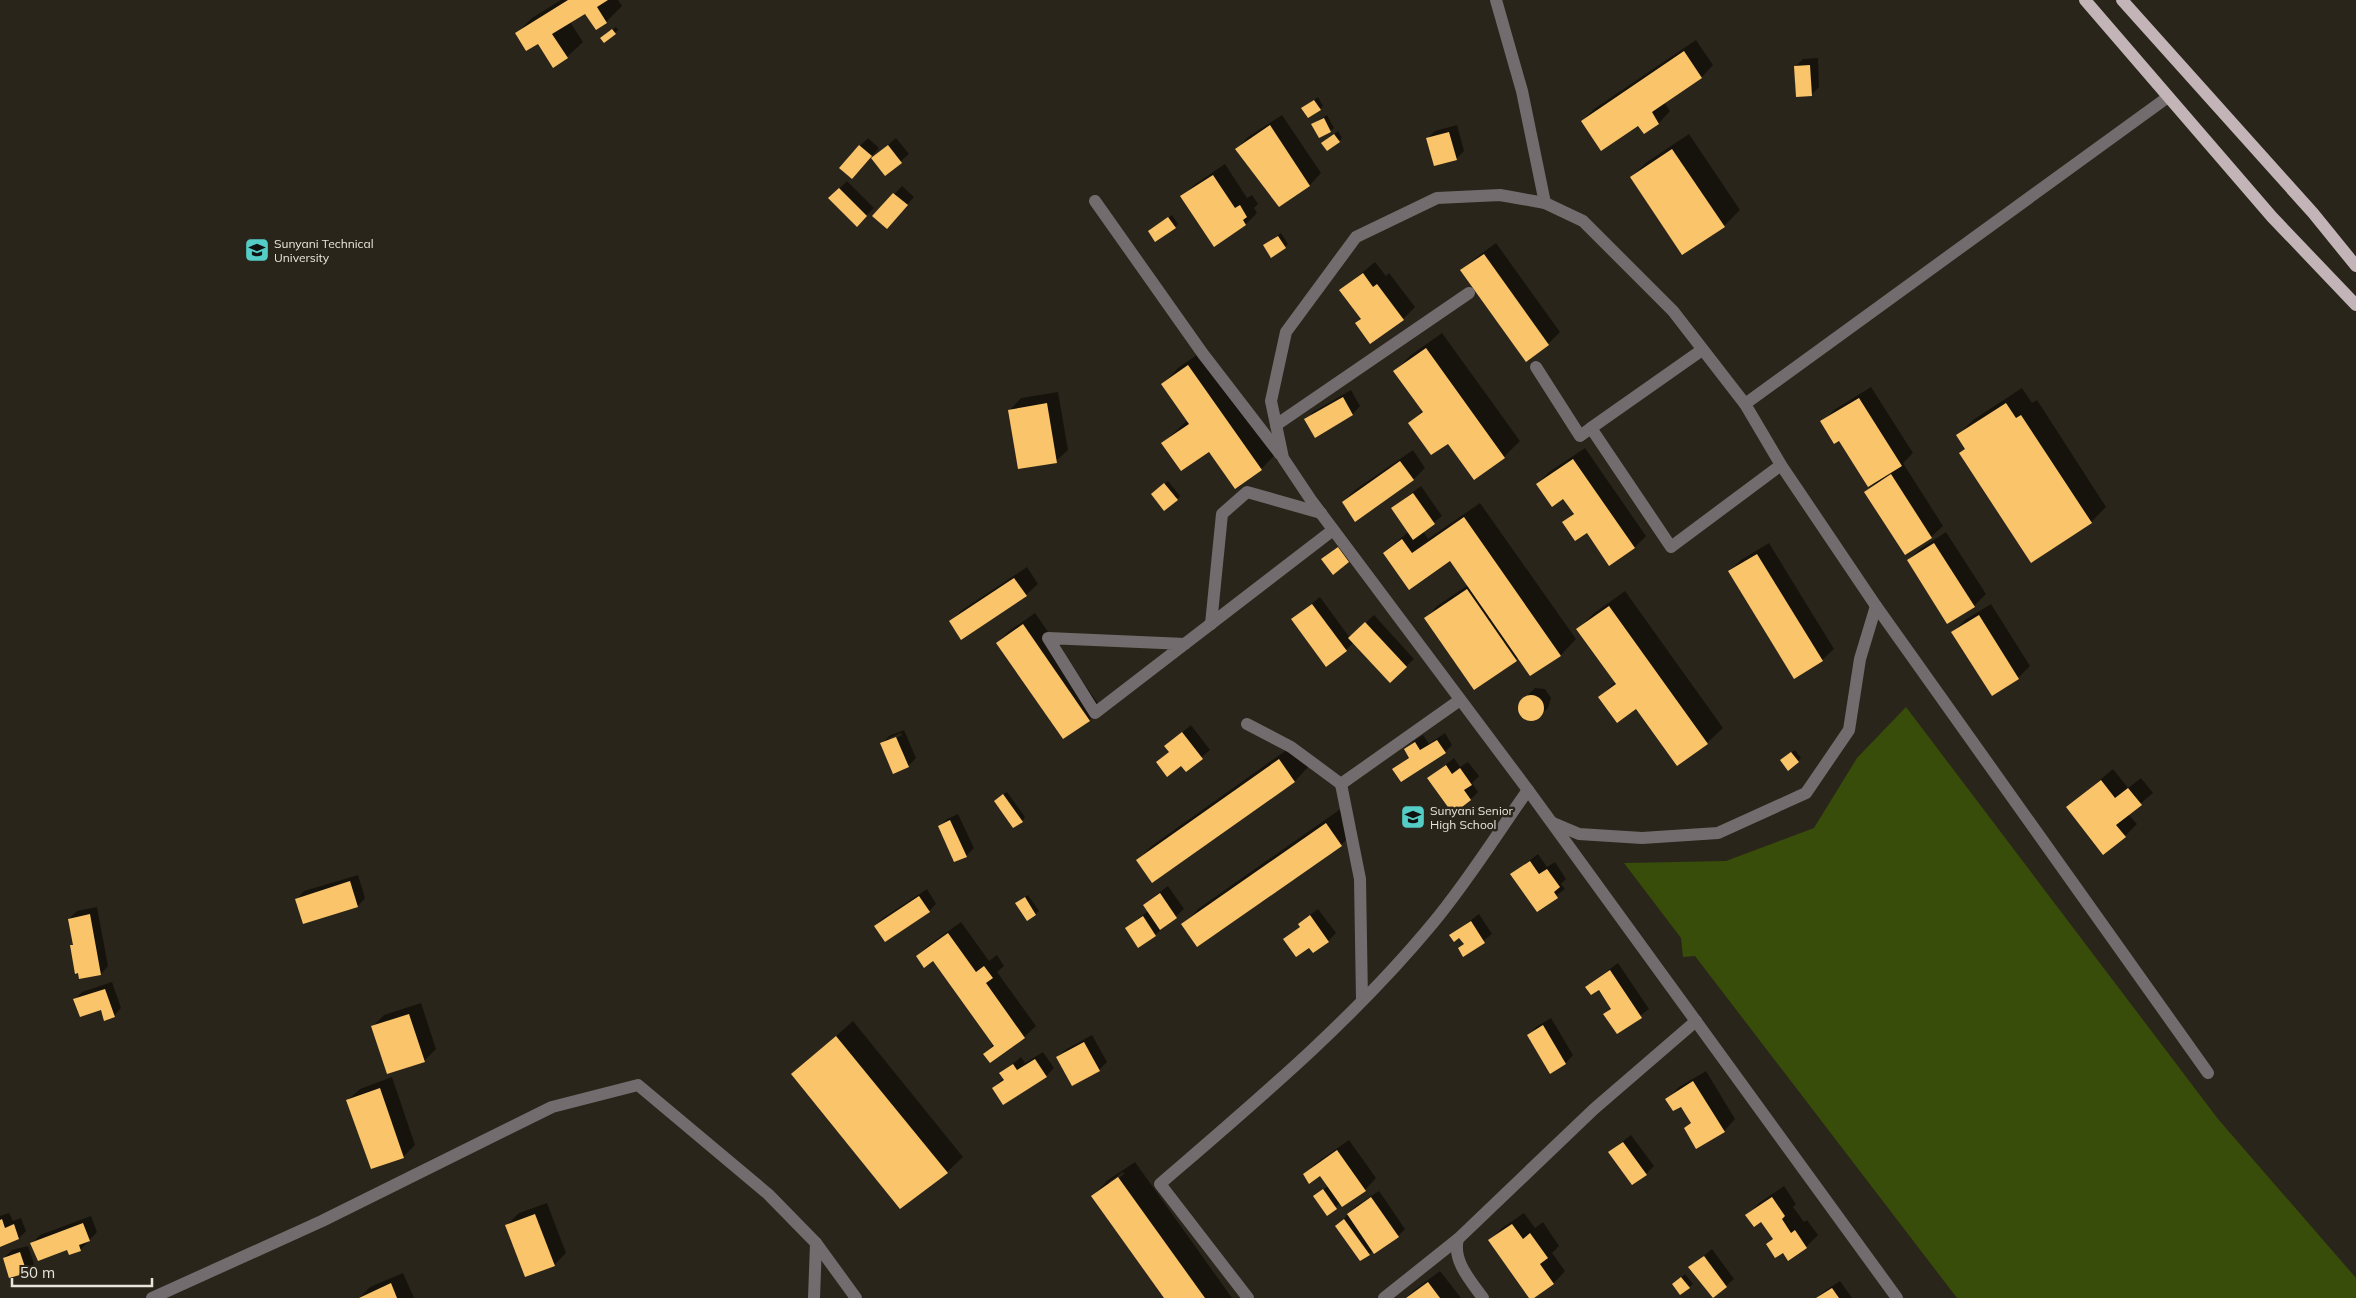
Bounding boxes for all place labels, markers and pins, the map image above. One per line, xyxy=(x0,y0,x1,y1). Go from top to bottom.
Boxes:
place label: Sunyani Technical University xyxy=(274,236,374,265)
school or university icon: Sunyani Technical University xyxy=(244,237,270,263)
place label: Sunyani Senior High School xyxy=(1430,803,1514,832)
school or university icon: Sunyani Senior High School xyxy=(1400,804,1426,830)

